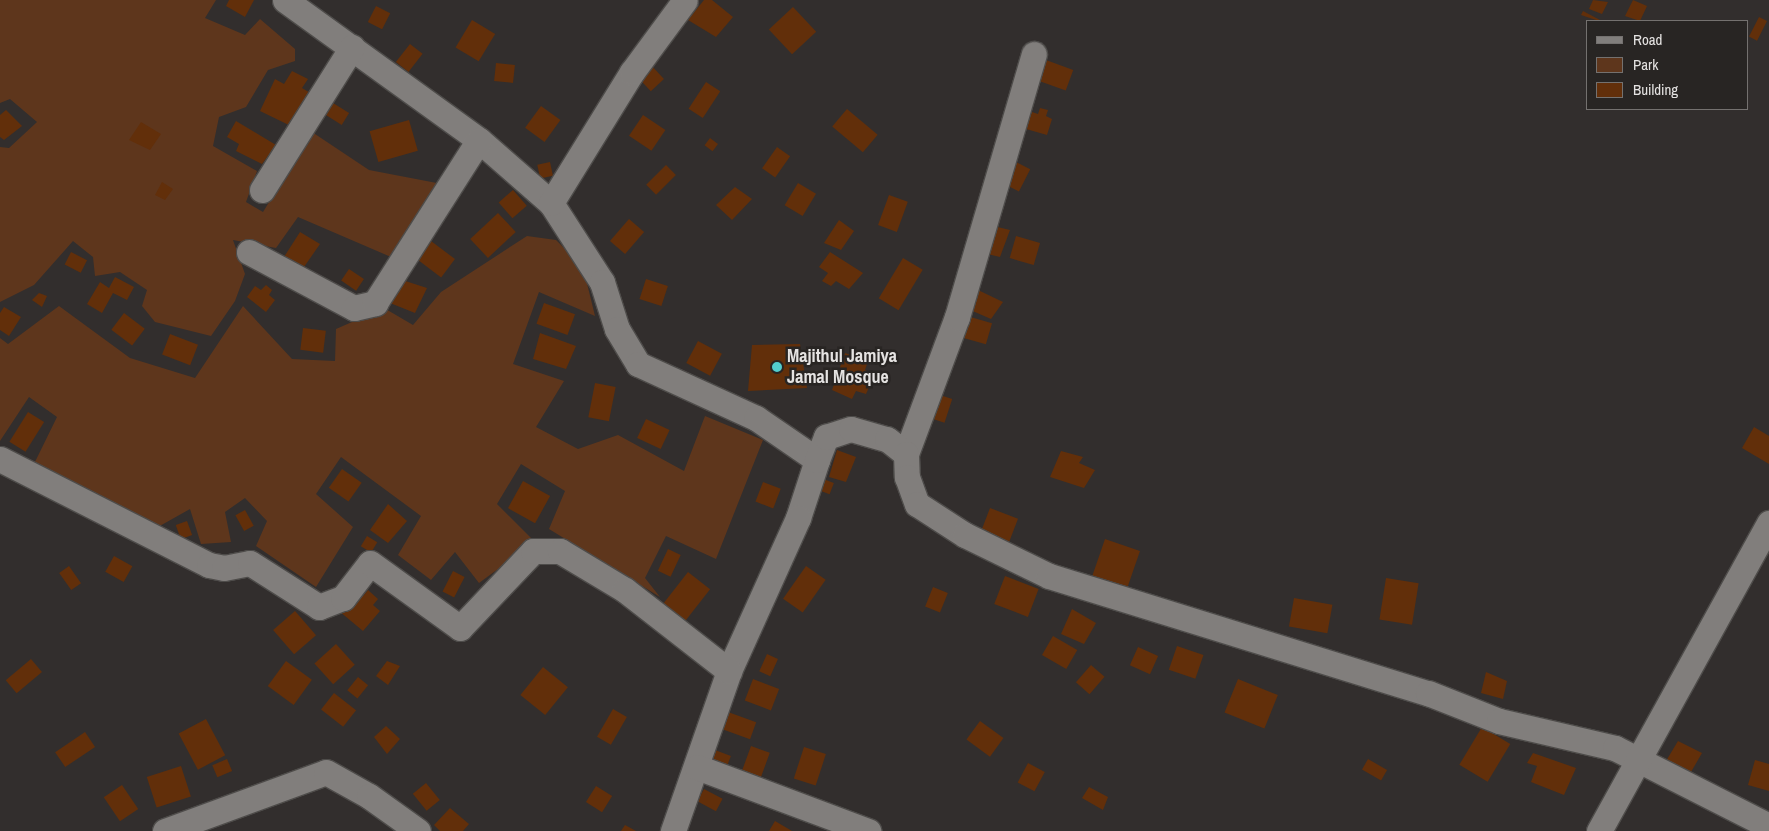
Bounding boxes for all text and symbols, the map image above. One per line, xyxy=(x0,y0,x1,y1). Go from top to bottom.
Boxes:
legend xyxy=(1586,20,1749,110)
text: Road xyxy=(1633,29,1662,50)
text: Park xyxy=(1633,54,1658,75)
text: Building xyxy=(1633,79,1678,100)
place label: Majithul Jamiya Jamal Mosque xyxy=(787,346,897,388)
marker: Majithul Jamiya Jamal Mosque xyxy=(771,361,783,373)

